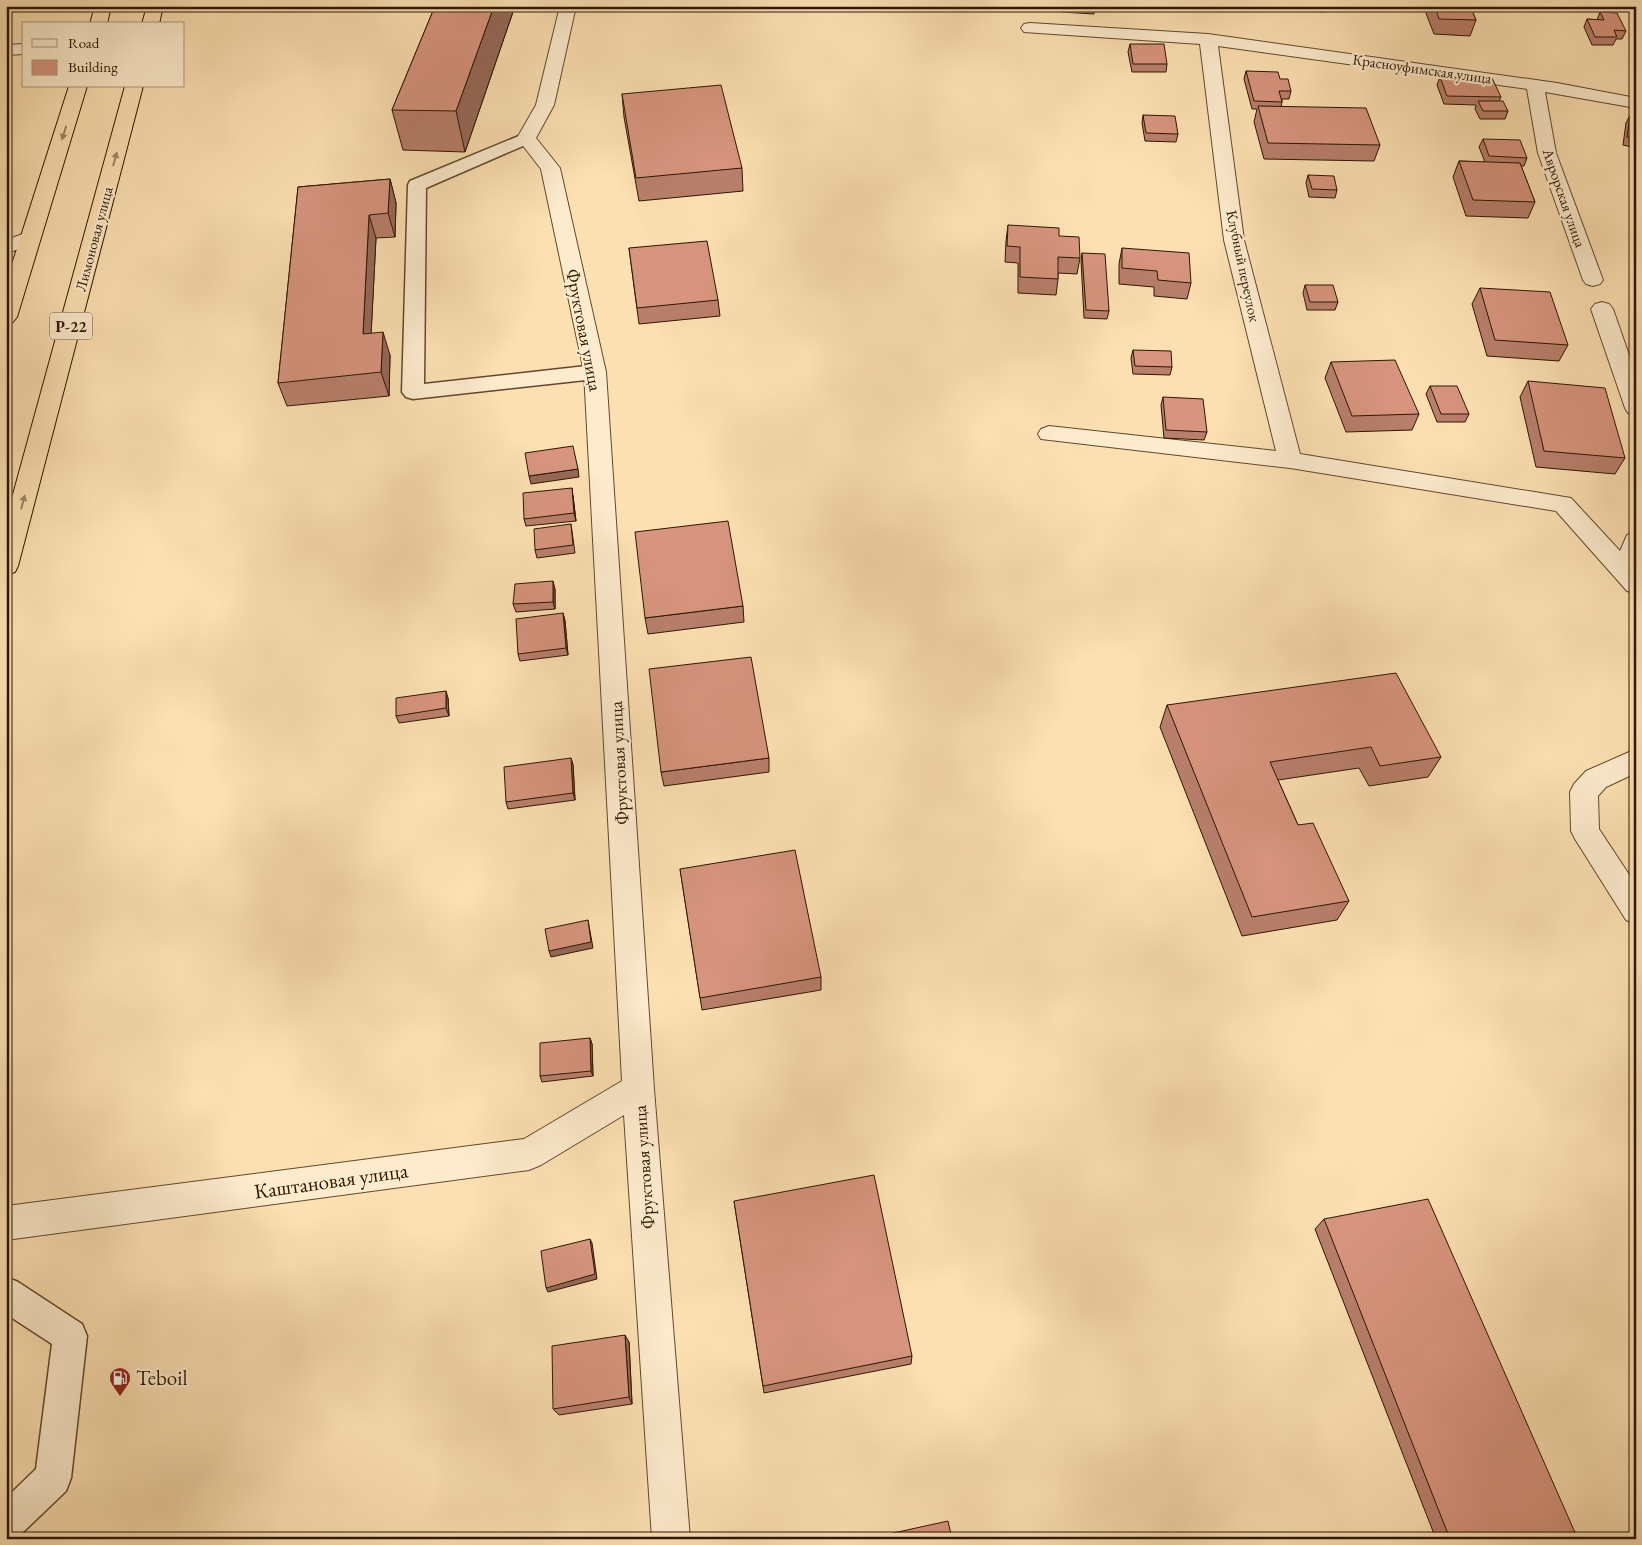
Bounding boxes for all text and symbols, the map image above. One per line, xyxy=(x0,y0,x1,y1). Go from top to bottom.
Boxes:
legend xyxy=(22,22,185,88)
text: Road xyxy=(68,33,100,52)
street label: Красноуфимская улица xyxy=(1351,49,1493,88)
text: Building xyxy=(68,57,118,76)
one-way arrow xyxy=(59,125,67,140)
street label: Аврорская улица xyxy=(1538,145,1590,250)
one-way arrow xyxy=(111,152,119,167)
street label: Лимоновая улица xyxy=(70,184,117,293)
street label: Клубный переулок xyxy=(1222,208,1265,323)
street label: Фруктовая улица xyxy=(561,267,608,394)
road number: Р-22 xyxy=(50,312,92,340)
one-way arrow xyxy=(20,495,28,510)
street label: Фруктовая улица xyxy=(604,700,633,825)
street label: Фруктовая улица xyxy=(628,1104,659,1230)
street label: Каштановая улица xyxy=(252,1156,410,1205)
place label: Teboil xyxy=(136,1364,187,1391)
fuel station icon: Teboil xyxy=(108,1366,132,1397)

